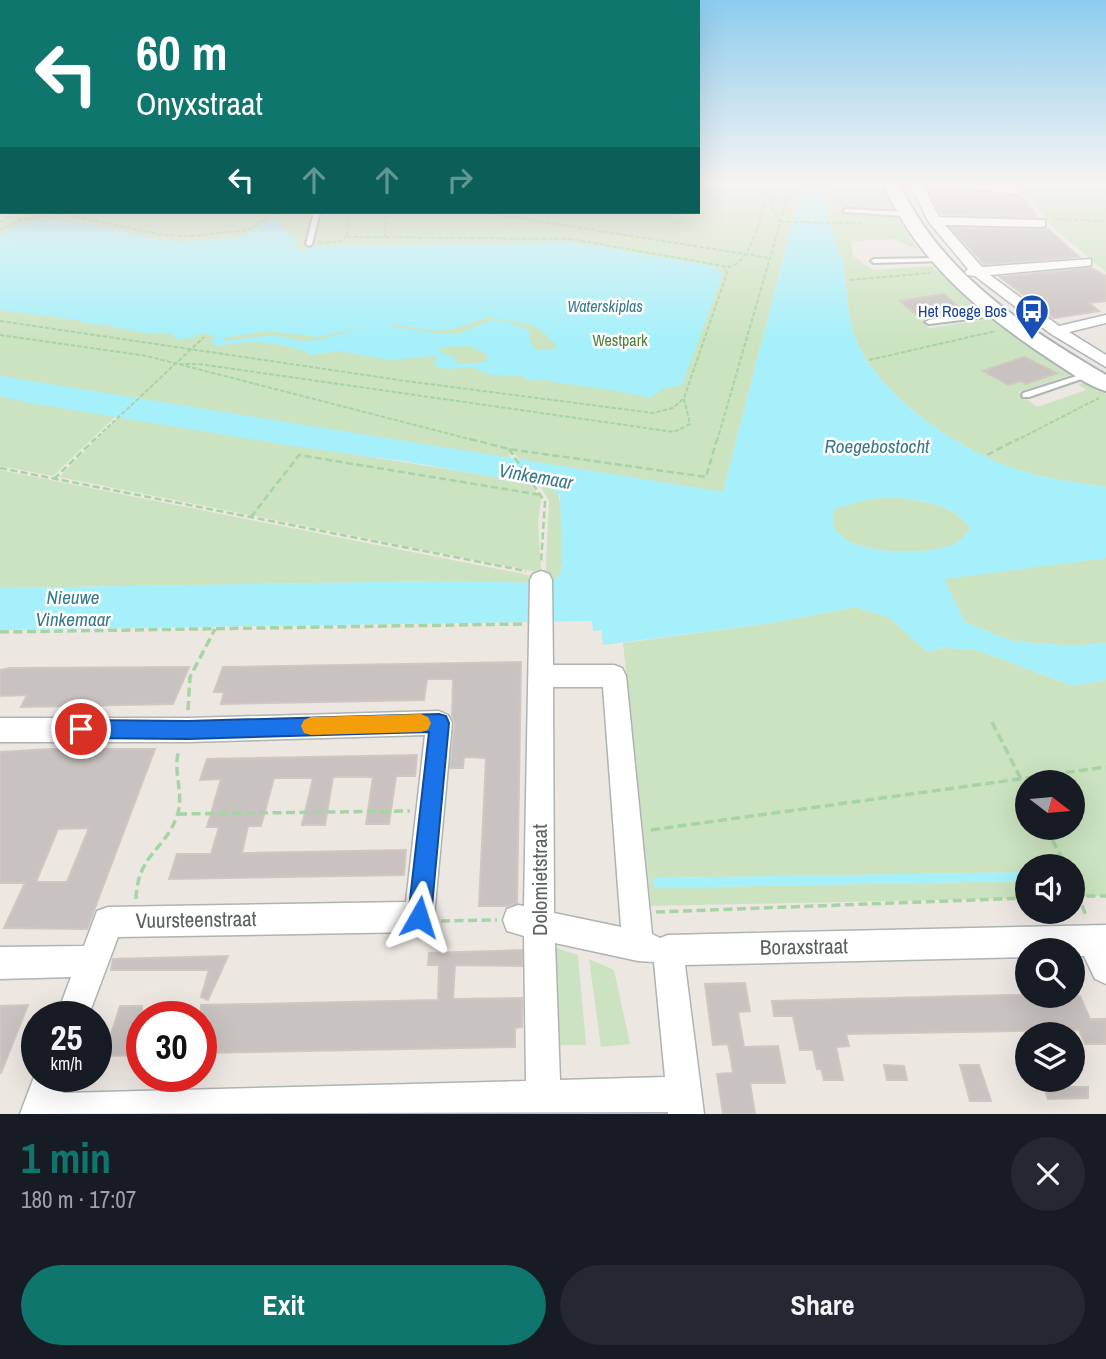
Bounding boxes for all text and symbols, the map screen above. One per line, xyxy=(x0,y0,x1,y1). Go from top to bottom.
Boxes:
text: 60 m xyxy=(136,19,228,85)
icon: left xyxy=(21,28,112,119)
text: Onyxstraat xyxy=(136,82,263,125)
icon: left xyxy=(222,161,260,199)
icon: ahead xyxy=(295,161,333,199)
icon: ahead xyxy=(368,161,406,199)
icon: right xyxy=(441,161,479,199)
bus stop icon: Het Roege Bos xyxy=(1013,292,1051,341)
water label: Waterskiplas xyxy=(567,295,643,317)
place label: Het Roege Bos xyxy=(918,300,1007,322)
park label: Westpark xyxy=(592,329,648,351)
water label: Roegebostocht xyxy=(825,433,930,459)
water label: Vinkemaar xyxy=(497,457,576,495)
water label: Nieuwe Vinkemaar xyxy=(36,584,111,632)
pin xyxy=(51,699,111,759)
icon: arrive xyxy=(62,710,100,748)
north arrow xyxy=(1015,770,1085,840)
map controls xyxy=(1015,770,1085,1092)
street label: Dolomietstraat xyxy=(525,824,554,936)
button: sound xyxy=(1015,854,1085,924)
position arrow xyxy=(382,880,456,954)
street label: Vuursteenstraat xyxy=(135,904,257,935)
street label: Boraxstraat xyxy=(760,931,848,962)
button: search xyxy=(1015,938,1085,1008)
speed limit sign: 30 xyxy=(126,1001,217,1092)
text: 25 xyxy=(51,1014,82,1061)
button: layers xyxy=(1015,1022,1085,1092)
text: km/h xyxy=(51,1051,83,1076)
text: 1 min xyxy=(21,1130,111,1186)
button: close xyxy=(1011,1137,1085,1211)
text: 180 m · 17:07 xyxy=(21,1184,136,1215)
button: Exit xyxy=(21,1265,546,1345)
button: Share xyxy=(560,1265,1085,1345)

